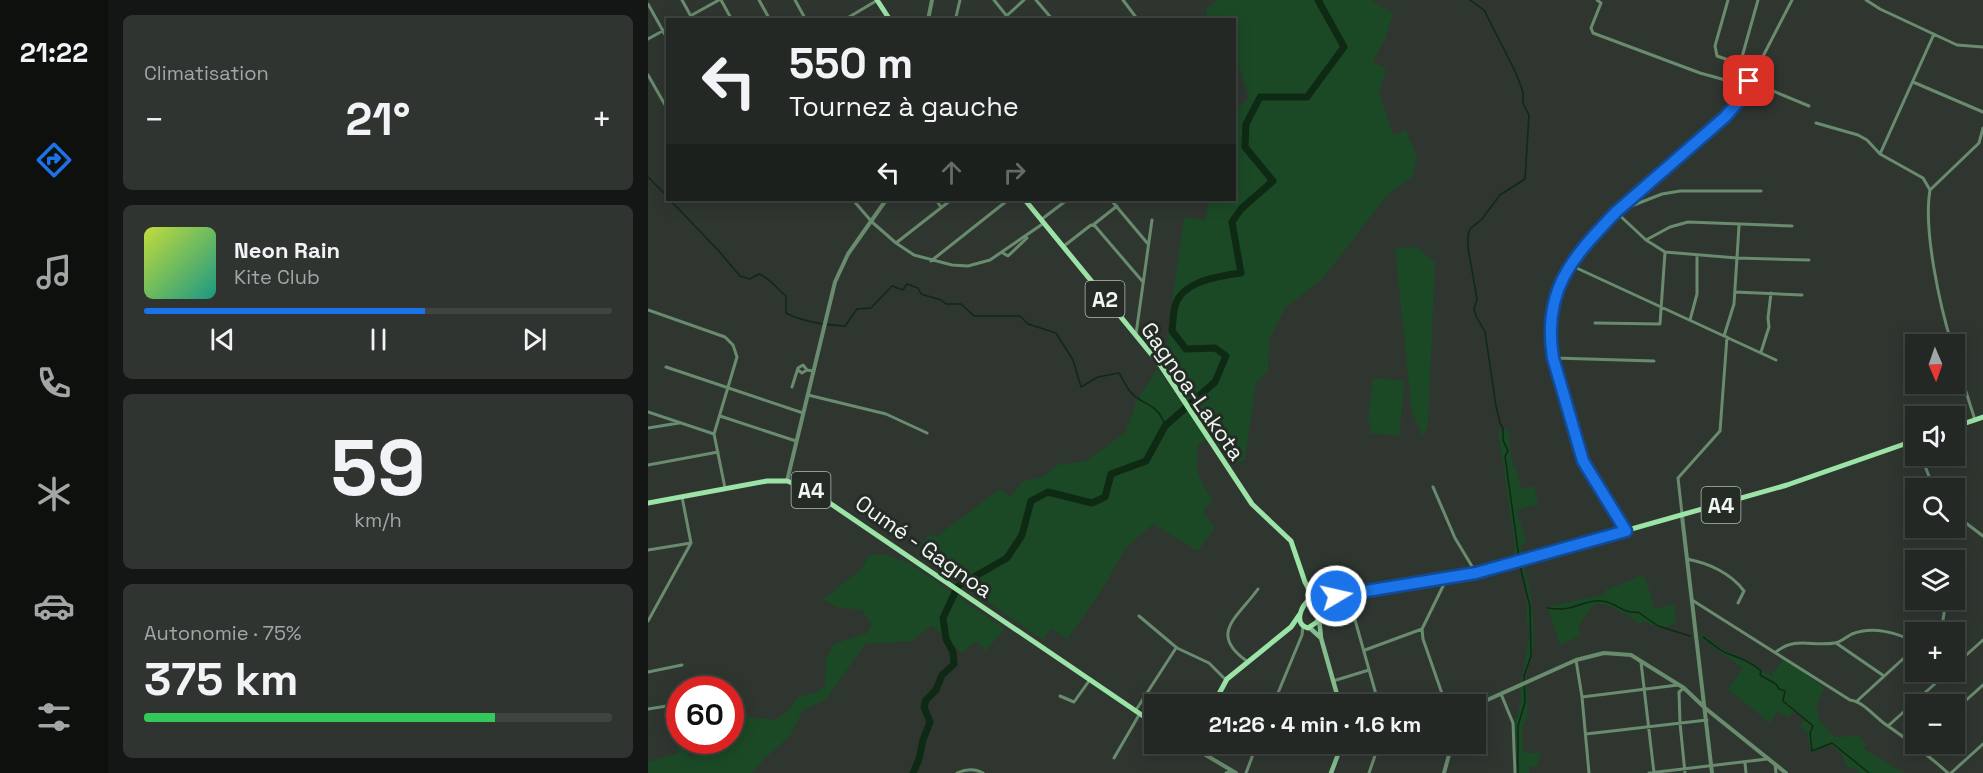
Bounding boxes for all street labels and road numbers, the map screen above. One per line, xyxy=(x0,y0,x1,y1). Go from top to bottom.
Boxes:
road number: A2 xyxy=(1086,281,1124,317)
street label: Gagnoa-Lakota xyxy=(1135,316,1251,466)
road number: A4 xyxy=(792,472,830,508)
road number: A4 xyxy=(1702,487,1740,523)
street label: Oumé - Gagnoa xyxy=(850,488,998,604)

